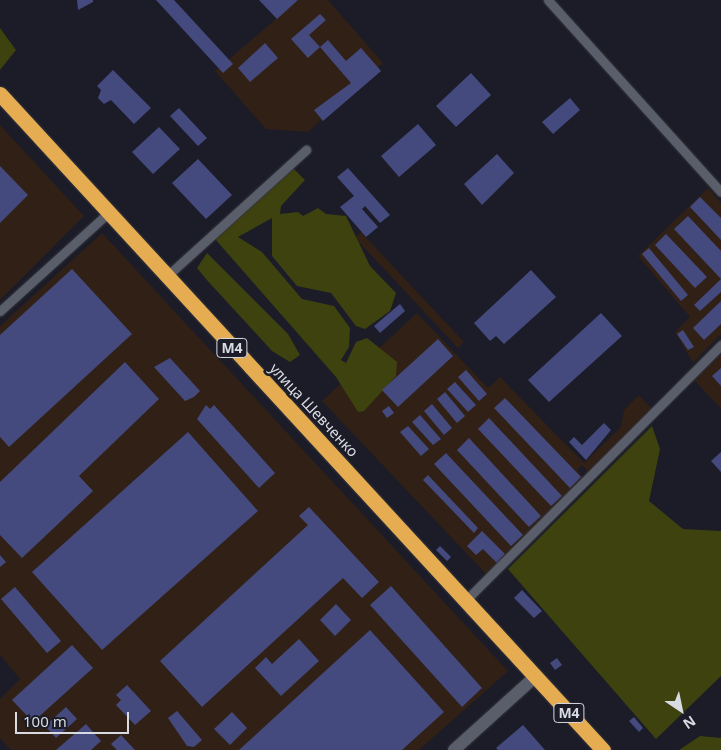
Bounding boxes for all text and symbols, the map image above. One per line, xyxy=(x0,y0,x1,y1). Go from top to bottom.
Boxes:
road number: M4 xyxy=(216,336,248,359)
street label: улица Шевченко xyxy=(266,359,362,461)
north arrow xyxy=(656,685,706,735)
road number: M4 xyxy=(553,701,585,724)
scale bar xyxy=(18,702,131,734)
text: 100 m xyxy=(23,711,67,731)
text: N xyxy=(680,712,700,734)

